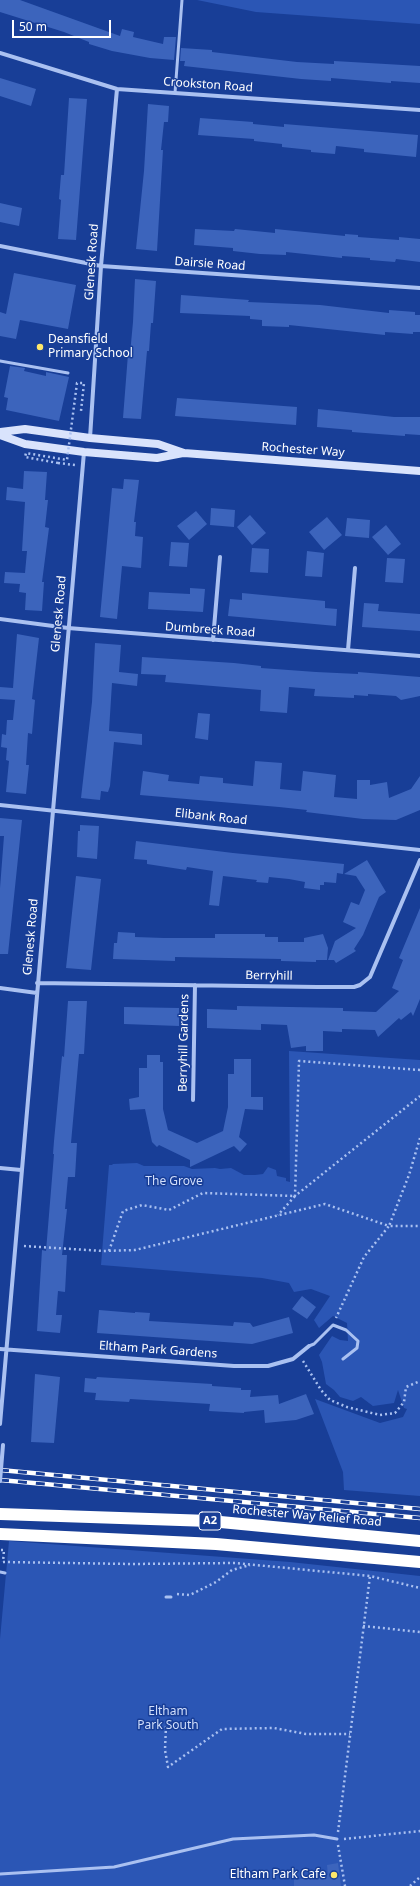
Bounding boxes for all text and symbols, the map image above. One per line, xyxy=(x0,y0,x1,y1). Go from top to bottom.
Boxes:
scale bar xyxy=(14,12,113,38)
text: 50 m xyxy=(19,18,47,35)
street label: Crookston Road xyxy=(163,75,253,95)
street label: Glenesk Road xyxy=(82,223,102,301)
street label: Dairsie Road xyxy=(174,254,246,274)
place label: Deansfield Primary School xyxy=(48,333,133,361)
marker: Deansfield Primary School xyxy=(35,342,45,352)
street label: Rochester Way xyxy=(261,440,345,460)
street label: Glenesk Road xyxy=(48,575,70,653)
street label: Dumbreck Road xyxy=(164,620,256,640)
street label: Elibank Road xyxy=(174,806,248,828)
street label: Glenesk Road xyxy=(20,898,42,976)
street label: Berryhill xyxy=(245,968,293,984)
street label: Berryhill Gardens xyxy=(176,994,192,1092)
park label: The Grove xyxy=(145,1175,203,1189)
street label: Eltham Park Gardens xyxy=(98,1339,218,1361)
street label: Rochester Way Relief Road xyxy=(232,1502,382,1530)
road number: A2 xyxy=(199,1512,221,1530)
park label: Eltham Park South xyxy=(137,1705,199,1733)
place label: Eltham Park Cafe xyxy=(230,1868,326,1882)
marker: Eltham Park Cafe xyxy=(329,1870,339,1880)

